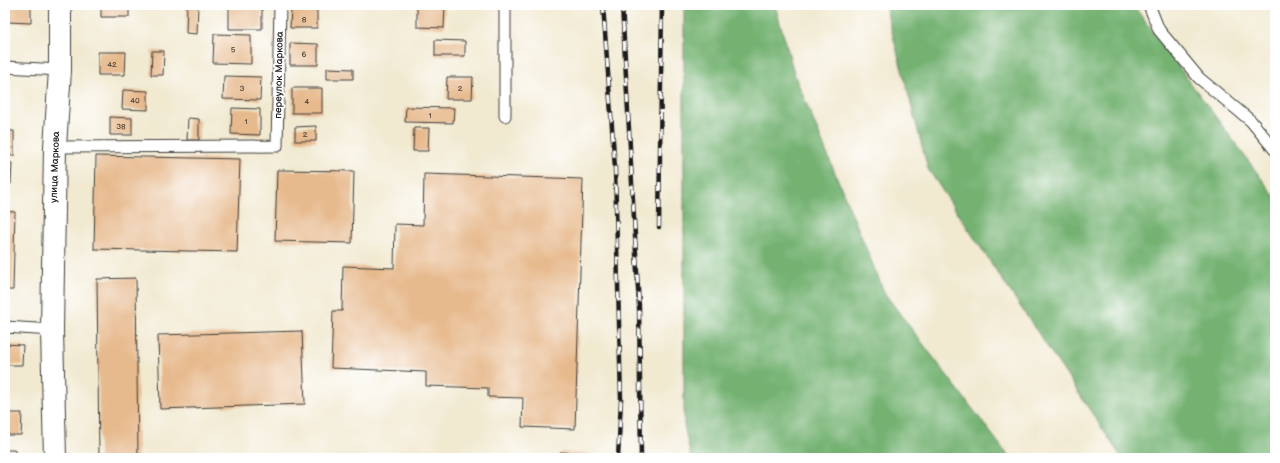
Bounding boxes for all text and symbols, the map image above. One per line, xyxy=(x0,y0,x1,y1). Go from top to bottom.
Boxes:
house number: 8 xyxy=(302,15,307,24)
street label: переулок Маркова xyxy=(272,31,286,119)
house number: 5 xyxy=(231,45,236,54)
house number: 6 xyxy=(302,50,307,59)
house number: 42 xyxy=(107,60,117,69)
house number: 3 xyxy=(240,84,245,93)
house number: 2 xyxy=(458,84,463,93)
house number: 40 xyxy=(130,96,140,105)
house number: 4 xyxy=(305,97,310,106)
house number: 1 xyxy=(428,111,432,120)
house number: 1 xyxy=(244,117,248,126)
house number: 38 xyxy=(116,122,126,131)
house number: 2 xyxy=(303,130,308,139)
street label: улица Маркова xyxy=(48,131,62,203)

